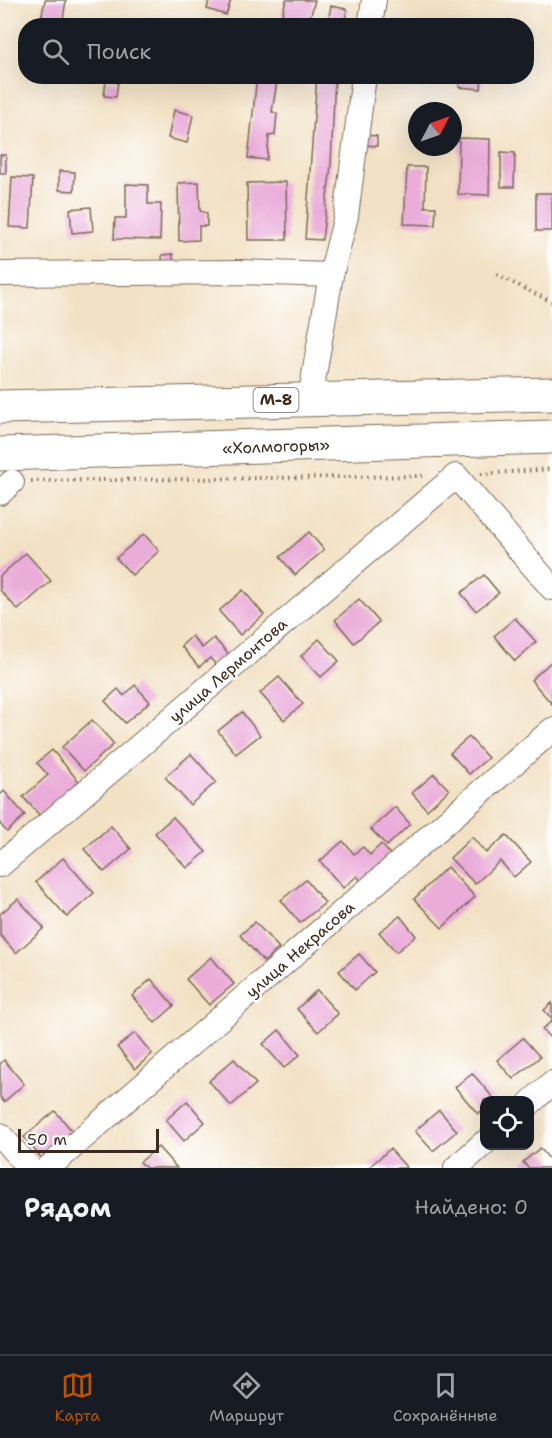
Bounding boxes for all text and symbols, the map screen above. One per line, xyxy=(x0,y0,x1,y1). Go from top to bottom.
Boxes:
search box xyxy=(18,18,534,84)
icon: search xyxy=(39,35,72,68)
text: Поиск xyxy=(87,37,151,66)
north arrow xyxy=(408,102,462,156)
road number: М-8 xyxy=(254,388,298,412)
street label: «Холмогоры» xyxy=(222,434,330,459)
street label: улица Лермонтова xyxy=(165,613,292,727)
street label: улица Некрасова xyxy=(242,896,359,1002)
map controls xyxy=(480,1096,534,1150)
button: locate xyxy=(480,1096,534,1150)
scale bar xyxy=(18,1126,159,1154)
text: 50 m xyxy=(27,1129,67,1150)
text: Рядом xyxy=(24,1190,111,1225)
text: Найдено: 0 xyxy=(415,1194,528,1220)
tab: Карта xyxy=(55,1369,100,1426)
tab: Маршрут xyxy=(209,1369,284,1426)
tab: Сохранённые xyxy=(393,1369,497,1426)

